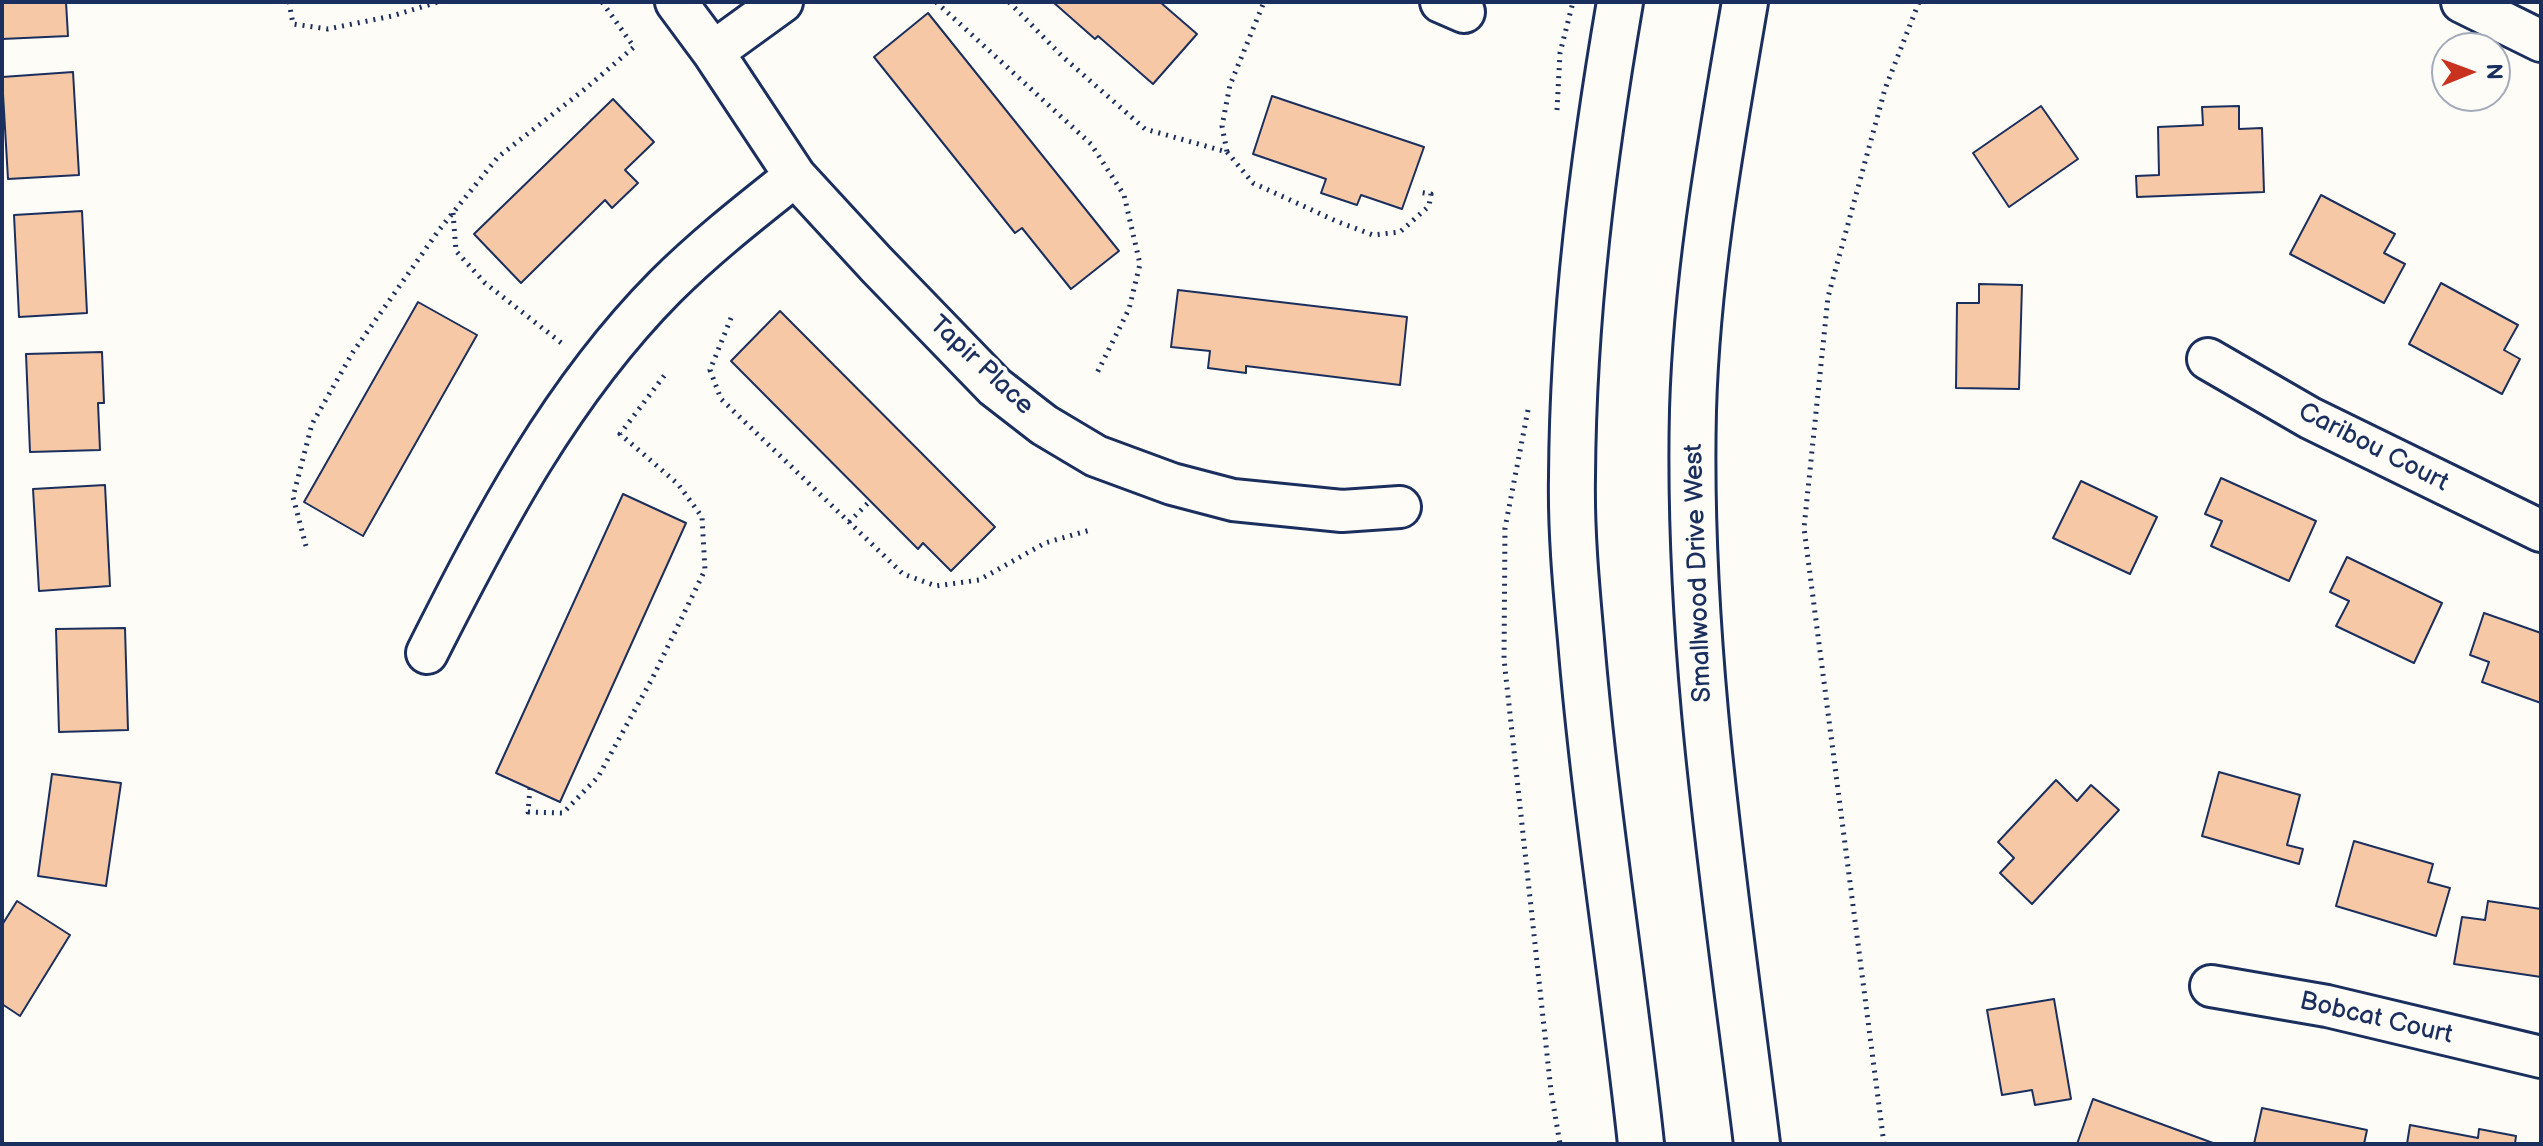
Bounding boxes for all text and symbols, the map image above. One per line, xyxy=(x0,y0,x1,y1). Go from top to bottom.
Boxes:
north arrow xyxy=(2431,32,2511,112)
text: N xyxy=(2480,63,2507,80)
street label: Tapir Place xyxy=(922,310,1040,422)
street label: Caribou Court xyxy=(2293,397,2453,499)
street label: Smallwood Drive West xyxy=(1679,443,1719,703)
street label: Bobcat Court xyxy=(2297,986,2455,1052)

